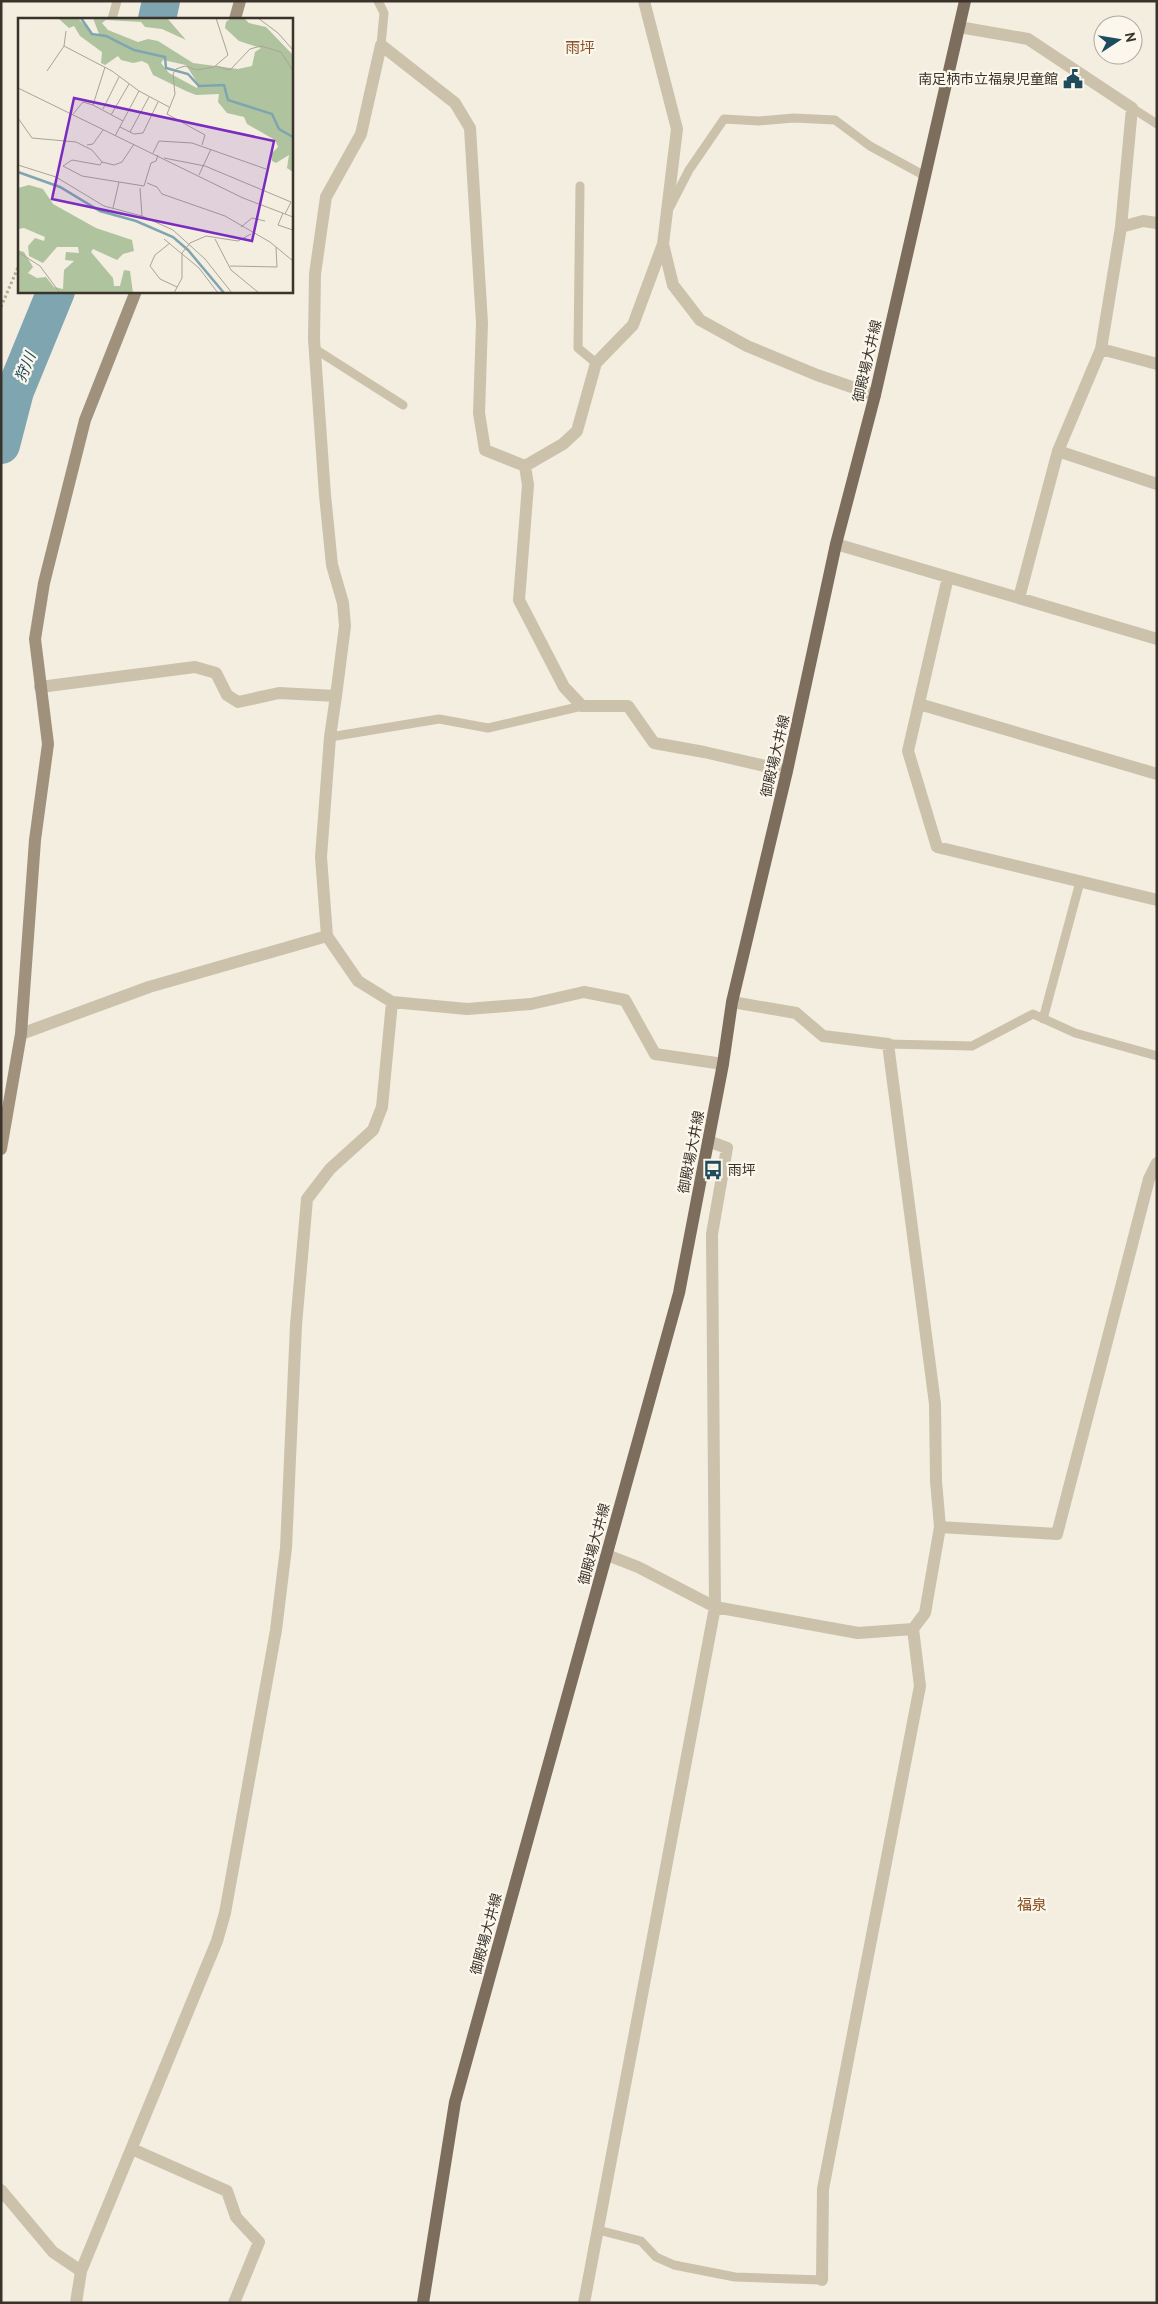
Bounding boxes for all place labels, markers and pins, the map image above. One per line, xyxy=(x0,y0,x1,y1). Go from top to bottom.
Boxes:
public building icon: 南足柄市立福泉児童館 xyxy=(1062,68,1084,90)
place label: 南足柄市立福泉児童館 xyxy=(918,70,1058,88)
bus stop icon: 雨坪 xyxy=(702,1159,724,1181)
place label: 雨坪 xyxy=(728,1161,756,1179)

